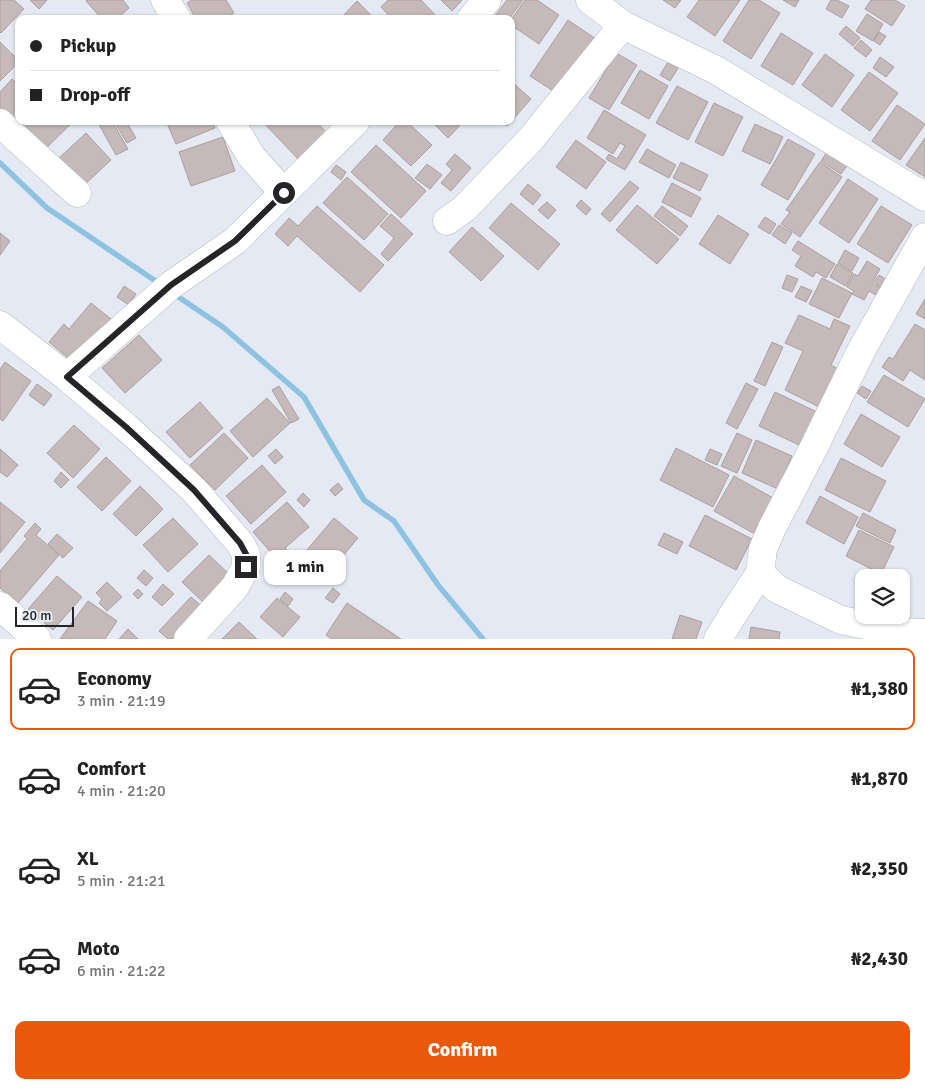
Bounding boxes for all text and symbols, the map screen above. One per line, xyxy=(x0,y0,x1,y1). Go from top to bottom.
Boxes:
text: Pickup xyxy=(60,34,116,58)
text: Drop-off xyxy=(60,83,130,107)
route start xyxy=(273,182,295,204)
callout: 1 min xyxy=(264,550,346,584)
route end xyxy=(235,556,257,578)
text: 1 min xyxy=(286,557,324,577)
map controls xyxy=(855,569,910,624)
button: layers xyxy=(855,569,910,624)
scale bar xyxy=(15,604,74,627)
text: 20 m xyxy=(22,607,51,624)
icon: car xyxy=(17,667,62,712)
text: Economy xyxy=(77,667,151,691)
text: ₦1,380 xyxy=(851,677,908,701)
text: 3 min · 21:19 xyxy=(77,691,166,711)
icon: car xyxy=(17,757,62,802)
text: Comfort xyxy=(77,757,146,781)
text: ₦1,870 xyxy=(851,767,908,791)
text: 4 min · 21:20 xyxy=(77,781,166,801)
icon: car xyxy=(17,847,62,892)
text: XL xyxy=(77,847,99,871)
text: ₦2,350 xyxy=(851,857,908,881)
text: 5 min · 21:21 xyxy=(77,871,166,891)
icon: car xyxy=(17,937,62,982)
text: Moto xyxy=(77,937,120,961)
text: ₦2,430 xyxy=(851,947,908,971)
text: 6 min · 21:22 xyxy=(77,961,166,981)
button: Confirm xyxy=(15,1021,910,1079)

